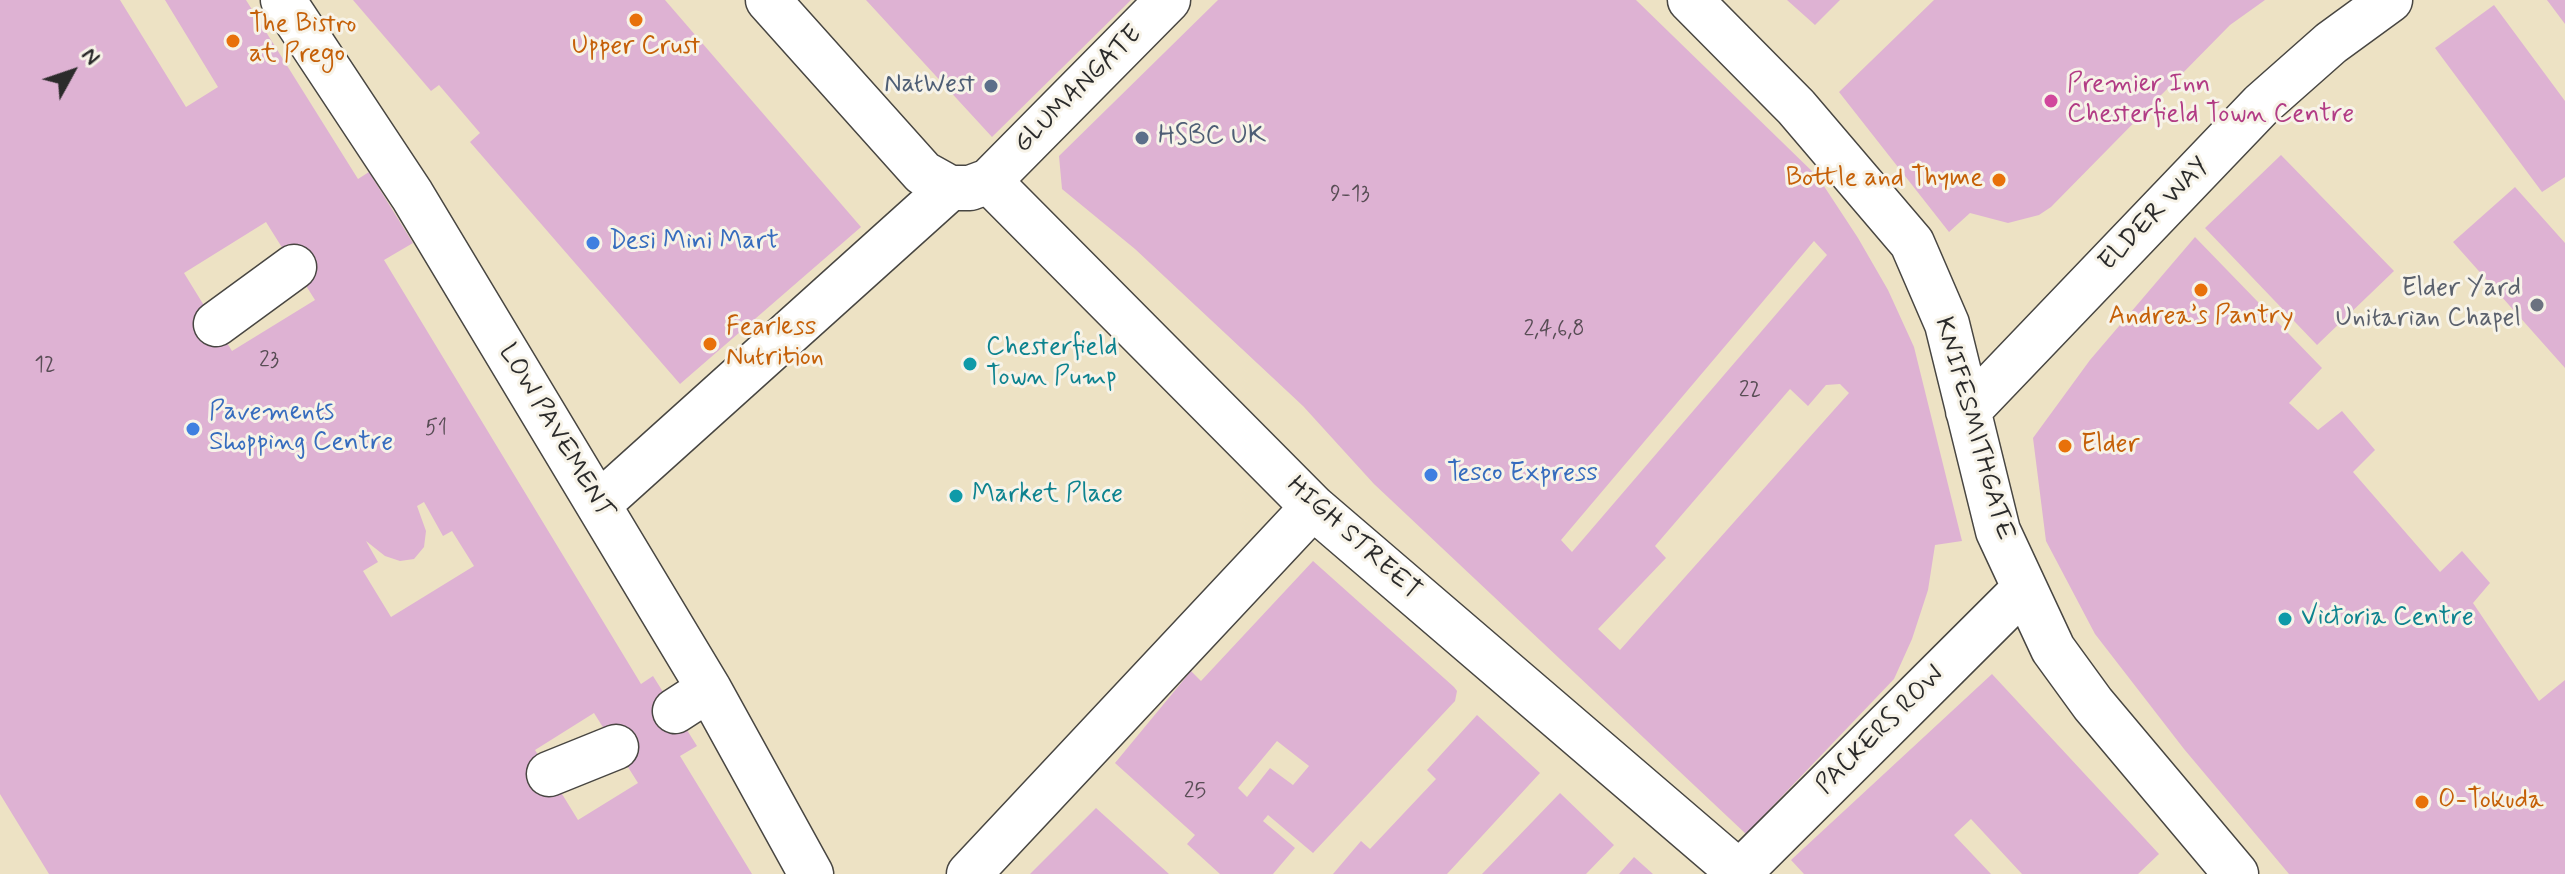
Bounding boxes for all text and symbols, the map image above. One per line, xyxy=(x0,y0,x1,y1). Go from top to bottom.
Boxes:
place label: The Bistro at Prego xyxy=(249,10,356,72)
marker: Upper Crust xyxy=(627,11,645,29)
street label: GLUMANGATE xyxy=(1009,20,1149,160)
north arrow xyxy=(32,32,112,112)
marker: The Bistro at Prego xyxy=(224,32,242,50)
place label: Upper Crust xyxy=(572,32,700,64)
text: N xyxy=(75,42,106,71)
place label: NatWest xyxy=(884,70,975,102)
place label: Premier Inn Chesterfield Town Centre xyxy=(2067,70,2354,132)
marker: NatWest xyxy=(982,77,1000,95)
marker: Premier Inn Chesterfield Town Centre xyxy=(2042,92,2060,110)
place label: HSBC UK xyxy=(1158,122,1266,154)
marker: HSBC UK xyxy=(1133,129,1151,147)
street label: ELDER WAY xyxy=(2093,152,2217,278)
place label: Bottle and Thyme xyxy=(1786,164,1983,196)
marker: Bottle and Thyme xyxy=(1990,171,2008,189)
house number: 9-13 xyxy=(1330,182,1370,208)
place label: Desi Mini Mart xyxy=(609,227,779,259)
marker: Desi Mini Mart xyxy=(584,234,602,252)
place label: Elder Yard Unitarian Chapel xyxy=(2336,274,2521,336)
marker: Andrea’s Pantry xyxy=(2192,281,2210,299)
marker: Elder Yard Unitarian Chapel xyxy=(2528,296,2546,314)
place label: Andrea’s Pantry xyxy=(2108,302,2294,334)
place label: Fearless Nutrition xyxy=(726,313,824,374)
street label: KNIFESMITHGATE xyxy=(1926,314,2020,544)
house number: 2,4,6,8 xyxy=(1523,317,1585,343)
place label: Chesterfield Town Pump xyxy=(986,333,1118,394)
marker: Fearless Nutrition xyxy=(701,335,719,353)
street label: LOW PAVEMENT xyxy=(491,339,619,525)
house number: 23 xyxy=(259,348,279,374)
house number: 12 xyxy=(34,353,56,379)
marker: Chesterfield Town Pump xyxy=(961,355,979,373)
house number: 22 xyxy=(1739,378,1761,404)
place label: Pavements Shopping Centre xyxy=(209,398,393,460)
house number: 51 xyxy=(425,416,447,442)
marker: Pavements Shopping Centre xyxy=(184,420,202,438)
place label: Elder xyxy=(2081,430,2140,462)
marker: Elder xyxy=(2056,437,2074,455)
place label: Tesco Express xyxy=(1447,459,1598,491)
marker: Tesco Express xyxy=(1422,466,1440,484)
street label: HIGH STREET xyxy=(1279,471,1427,607)
place label: Market Place xyxy=(972,480,1123,512)
marker: Market Place xyxy=(947,487,965,505)
place label: Victoria Centre xyxy=(2301,603,2474,635)
marker: Victoria Centre xyxy=(2276,610,2294,628)
street label: PACKERS ROW xyxy=(1810,660,1952,802)
house number: 25 xyxy=(1184,779,1206,805)
place label: O-Tokuda xyxy=(2438,786,2544,818)
marker: O-Tokuda xyxy=(2413,793,2431,811)

